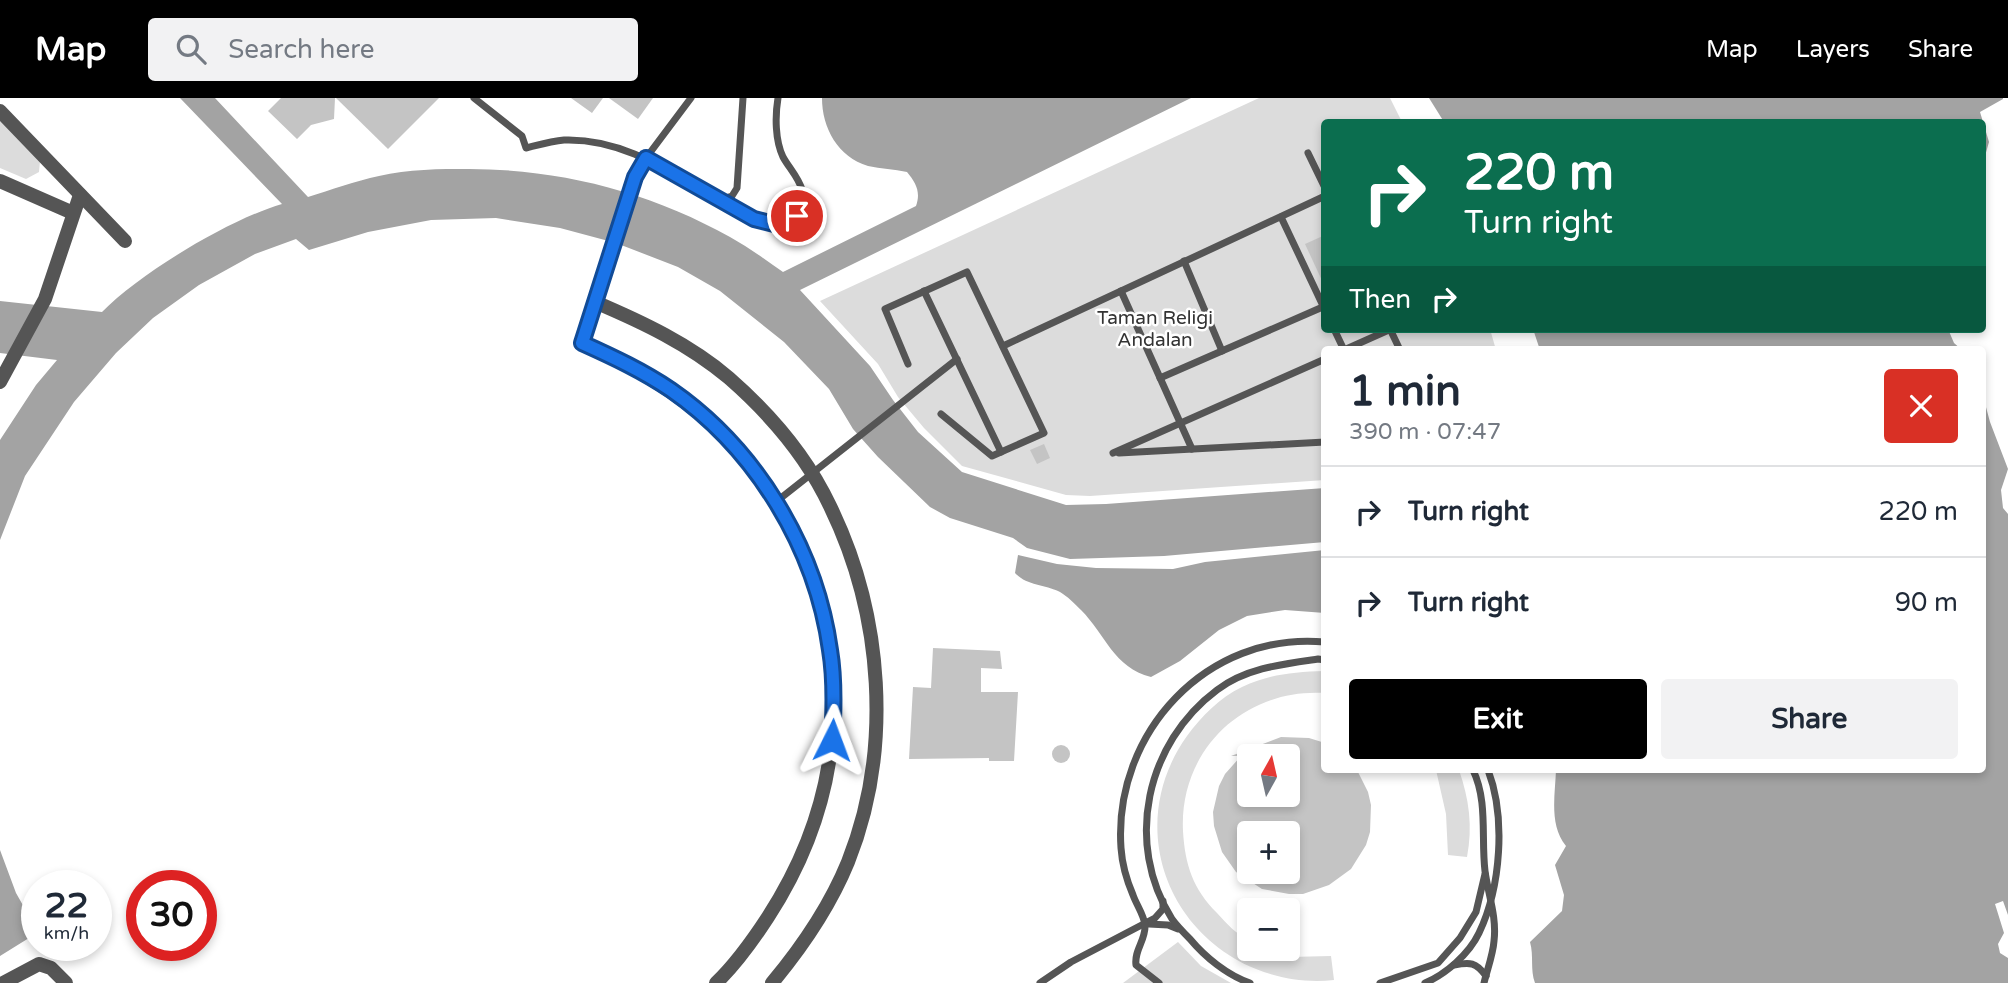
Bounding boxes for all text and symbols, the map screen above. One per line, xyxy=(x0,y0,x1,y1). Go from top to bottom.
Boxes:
search box xyxy=(148,18,638,81)
text: Map xyxy=(35,30,106,69)
icon: search xyxy=(172,30,210,68)
text: Search here xyxy=(228,34,374,65)
text: Map xyxy=(1706,35,1758,64)
text: Layers xyxy=(1796,35,1870,64)
text: Share xyxy=(1908,35,1973,64)
text: 220 m xyxy=(1464,144,1614,203)
icon: right xyxy=(1349,147,1440,238)
pin xyxy=(767,186,827,246)
icon: arrive xyxy=(778,197,816,235)
text: Turn right xyxy=(1464,204,1613,242)
icon: right xyxy=(1425,280,1463,318)
text: Then xyxy=(1349,284,1411,315)
park label: Taman Religi Andalan xyxy=(1097,307,1213,351)
text: 1 min xyxy=(1349,366,1461,417)
button: close xyxy=(1884,369,1958,443)
text: 390 m · 07:47 xyxy=(1349,418,1501,446)
icon: right xyxy=(1349,493,1387,531)
text: Turn right xyxy=(1408,496,1529,527)
text: 220 m xyxy=(1878,496,1958,527)
icon: right xyxy=(1349,584,1387,622)
text: Turn right xyxy=(1408,587,1529,618)
text: 90 m xyxy=(1895,587,1958,618)
button: Exit xyxy=(1349,679,1647,759)
button: Share xyxy=(1661,679,1958,759)
position arrow xyxy=(795,703,869,777)
north arrow xyxy=(1237,744,1300,807)
map controls xyxy=(1237,744,1300,961)
button: + xyxy=(1237,821,1300,884)
speed limit sign: 30 xyxy=(126,870,217,961)
text: 22 xyxy=(45,885,88,927)
button: − xyxy=(1237,898,1300,961)
text: km/h xyxy=(44,922,89,944)

